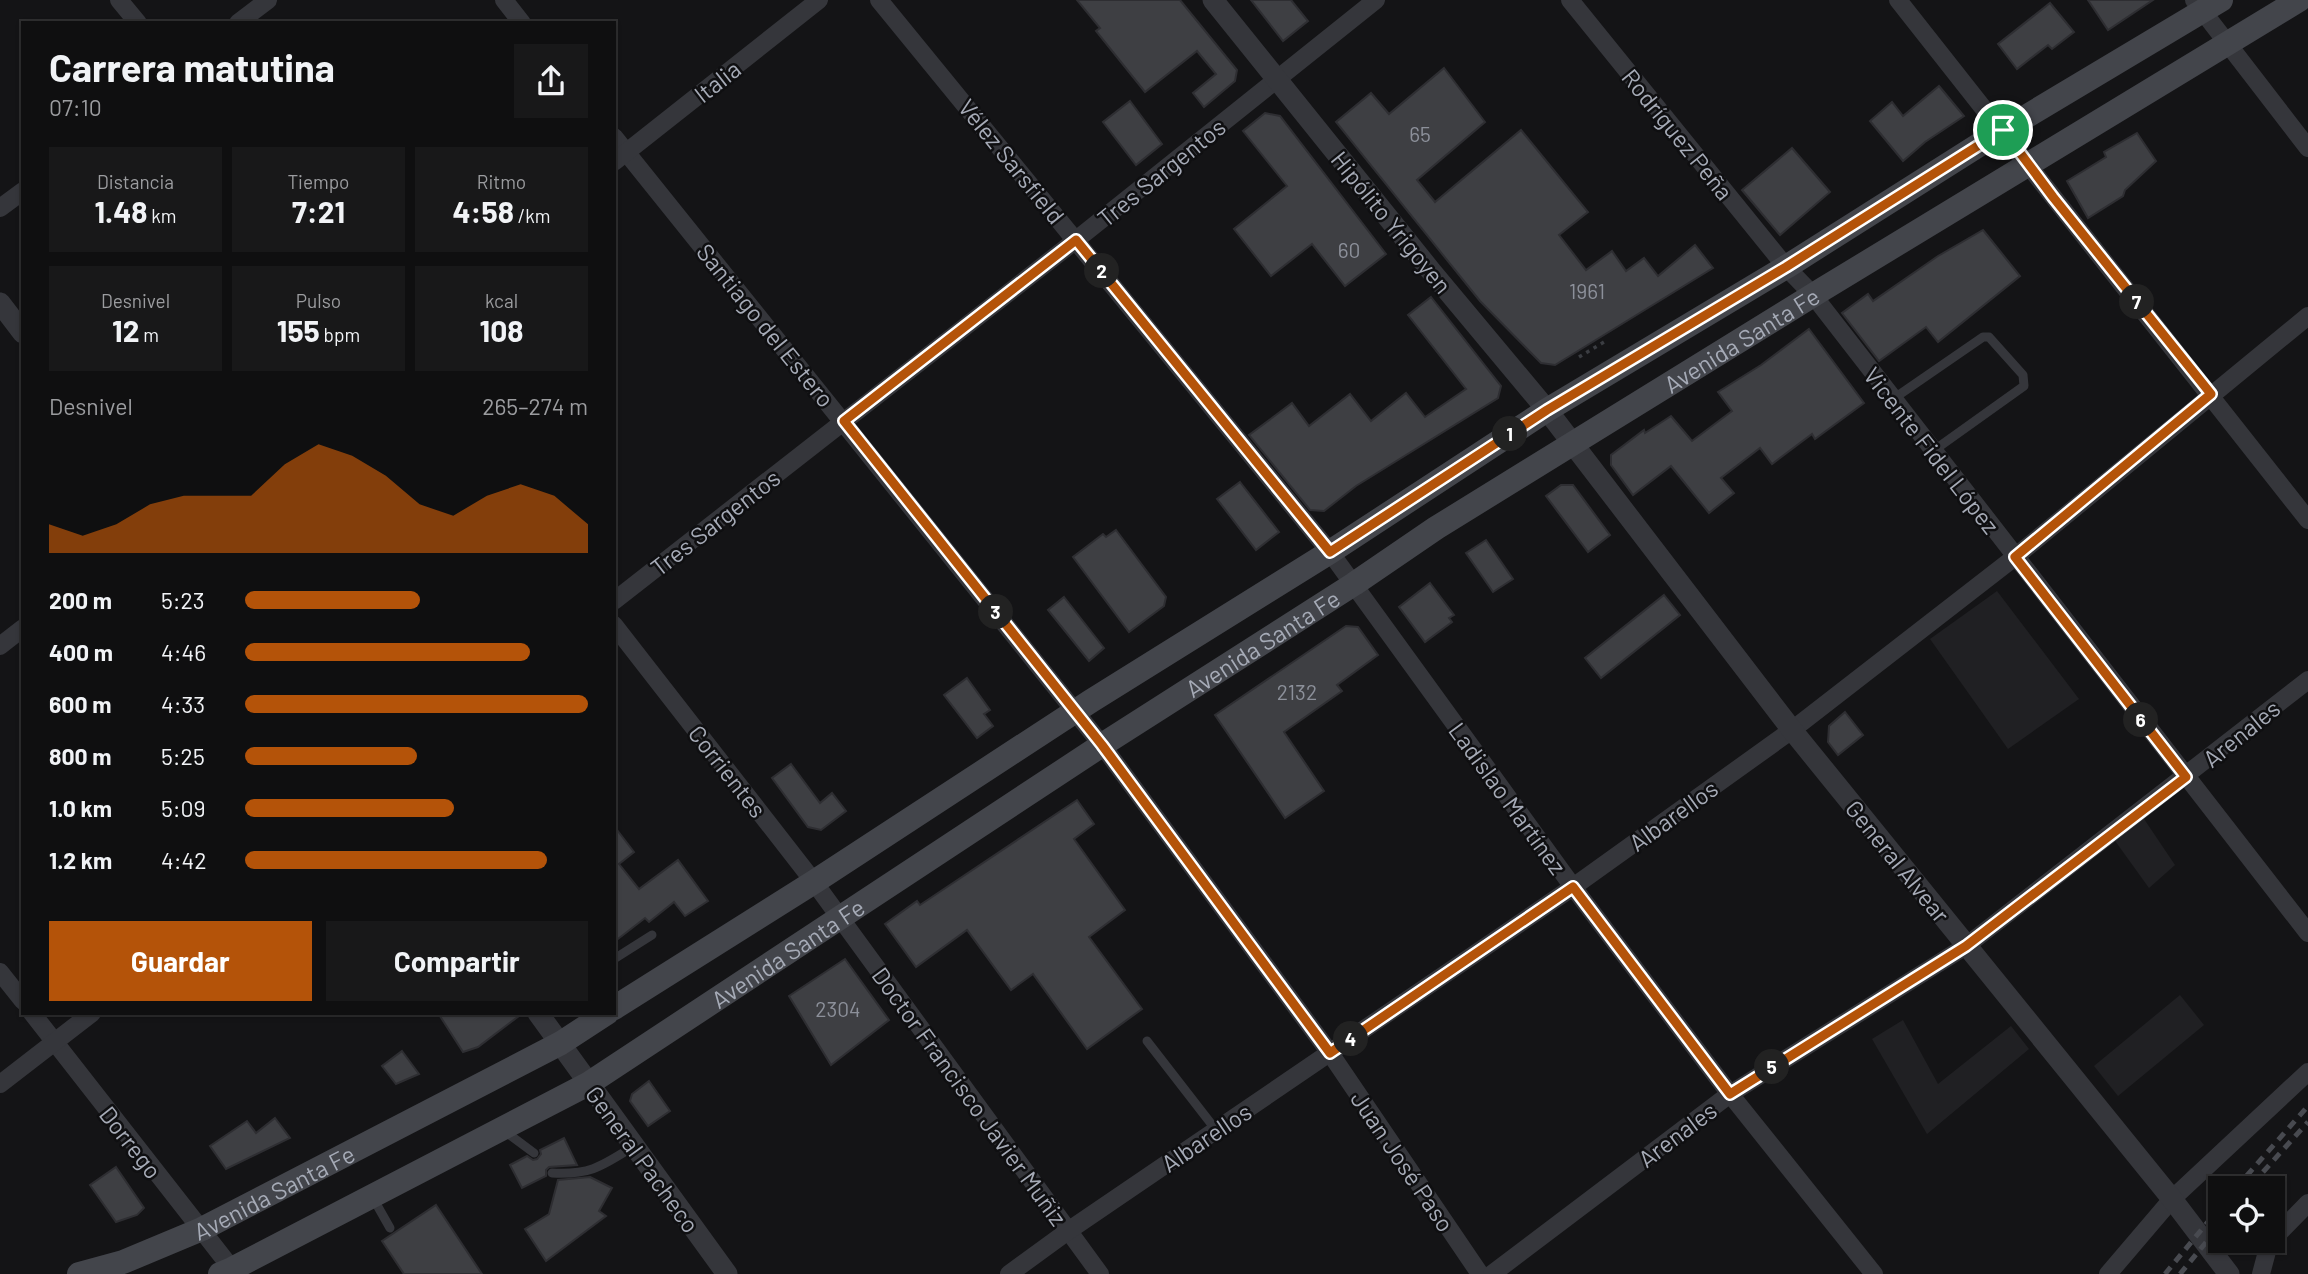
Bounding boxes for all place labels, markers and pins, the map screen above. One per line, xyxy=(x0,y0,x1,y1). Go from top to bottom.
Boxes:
pin xyxy=(1973,100,2033,160)
pin: 2 xyxy=(1084,254,1120,288)
pin: 7 xyxy=(2120,284,2154,320)
pin: 1 xyxy=(1492,416,1528,452)
pin: 3 xyxy=(978,594,1014,630)
pin: 6 xyxy=(2124,702,2158,738)
pin: 4 xyxy=(1334,1021,1368,1056)
pin: 5 xyxy=(1754,1050,1790,1084)

